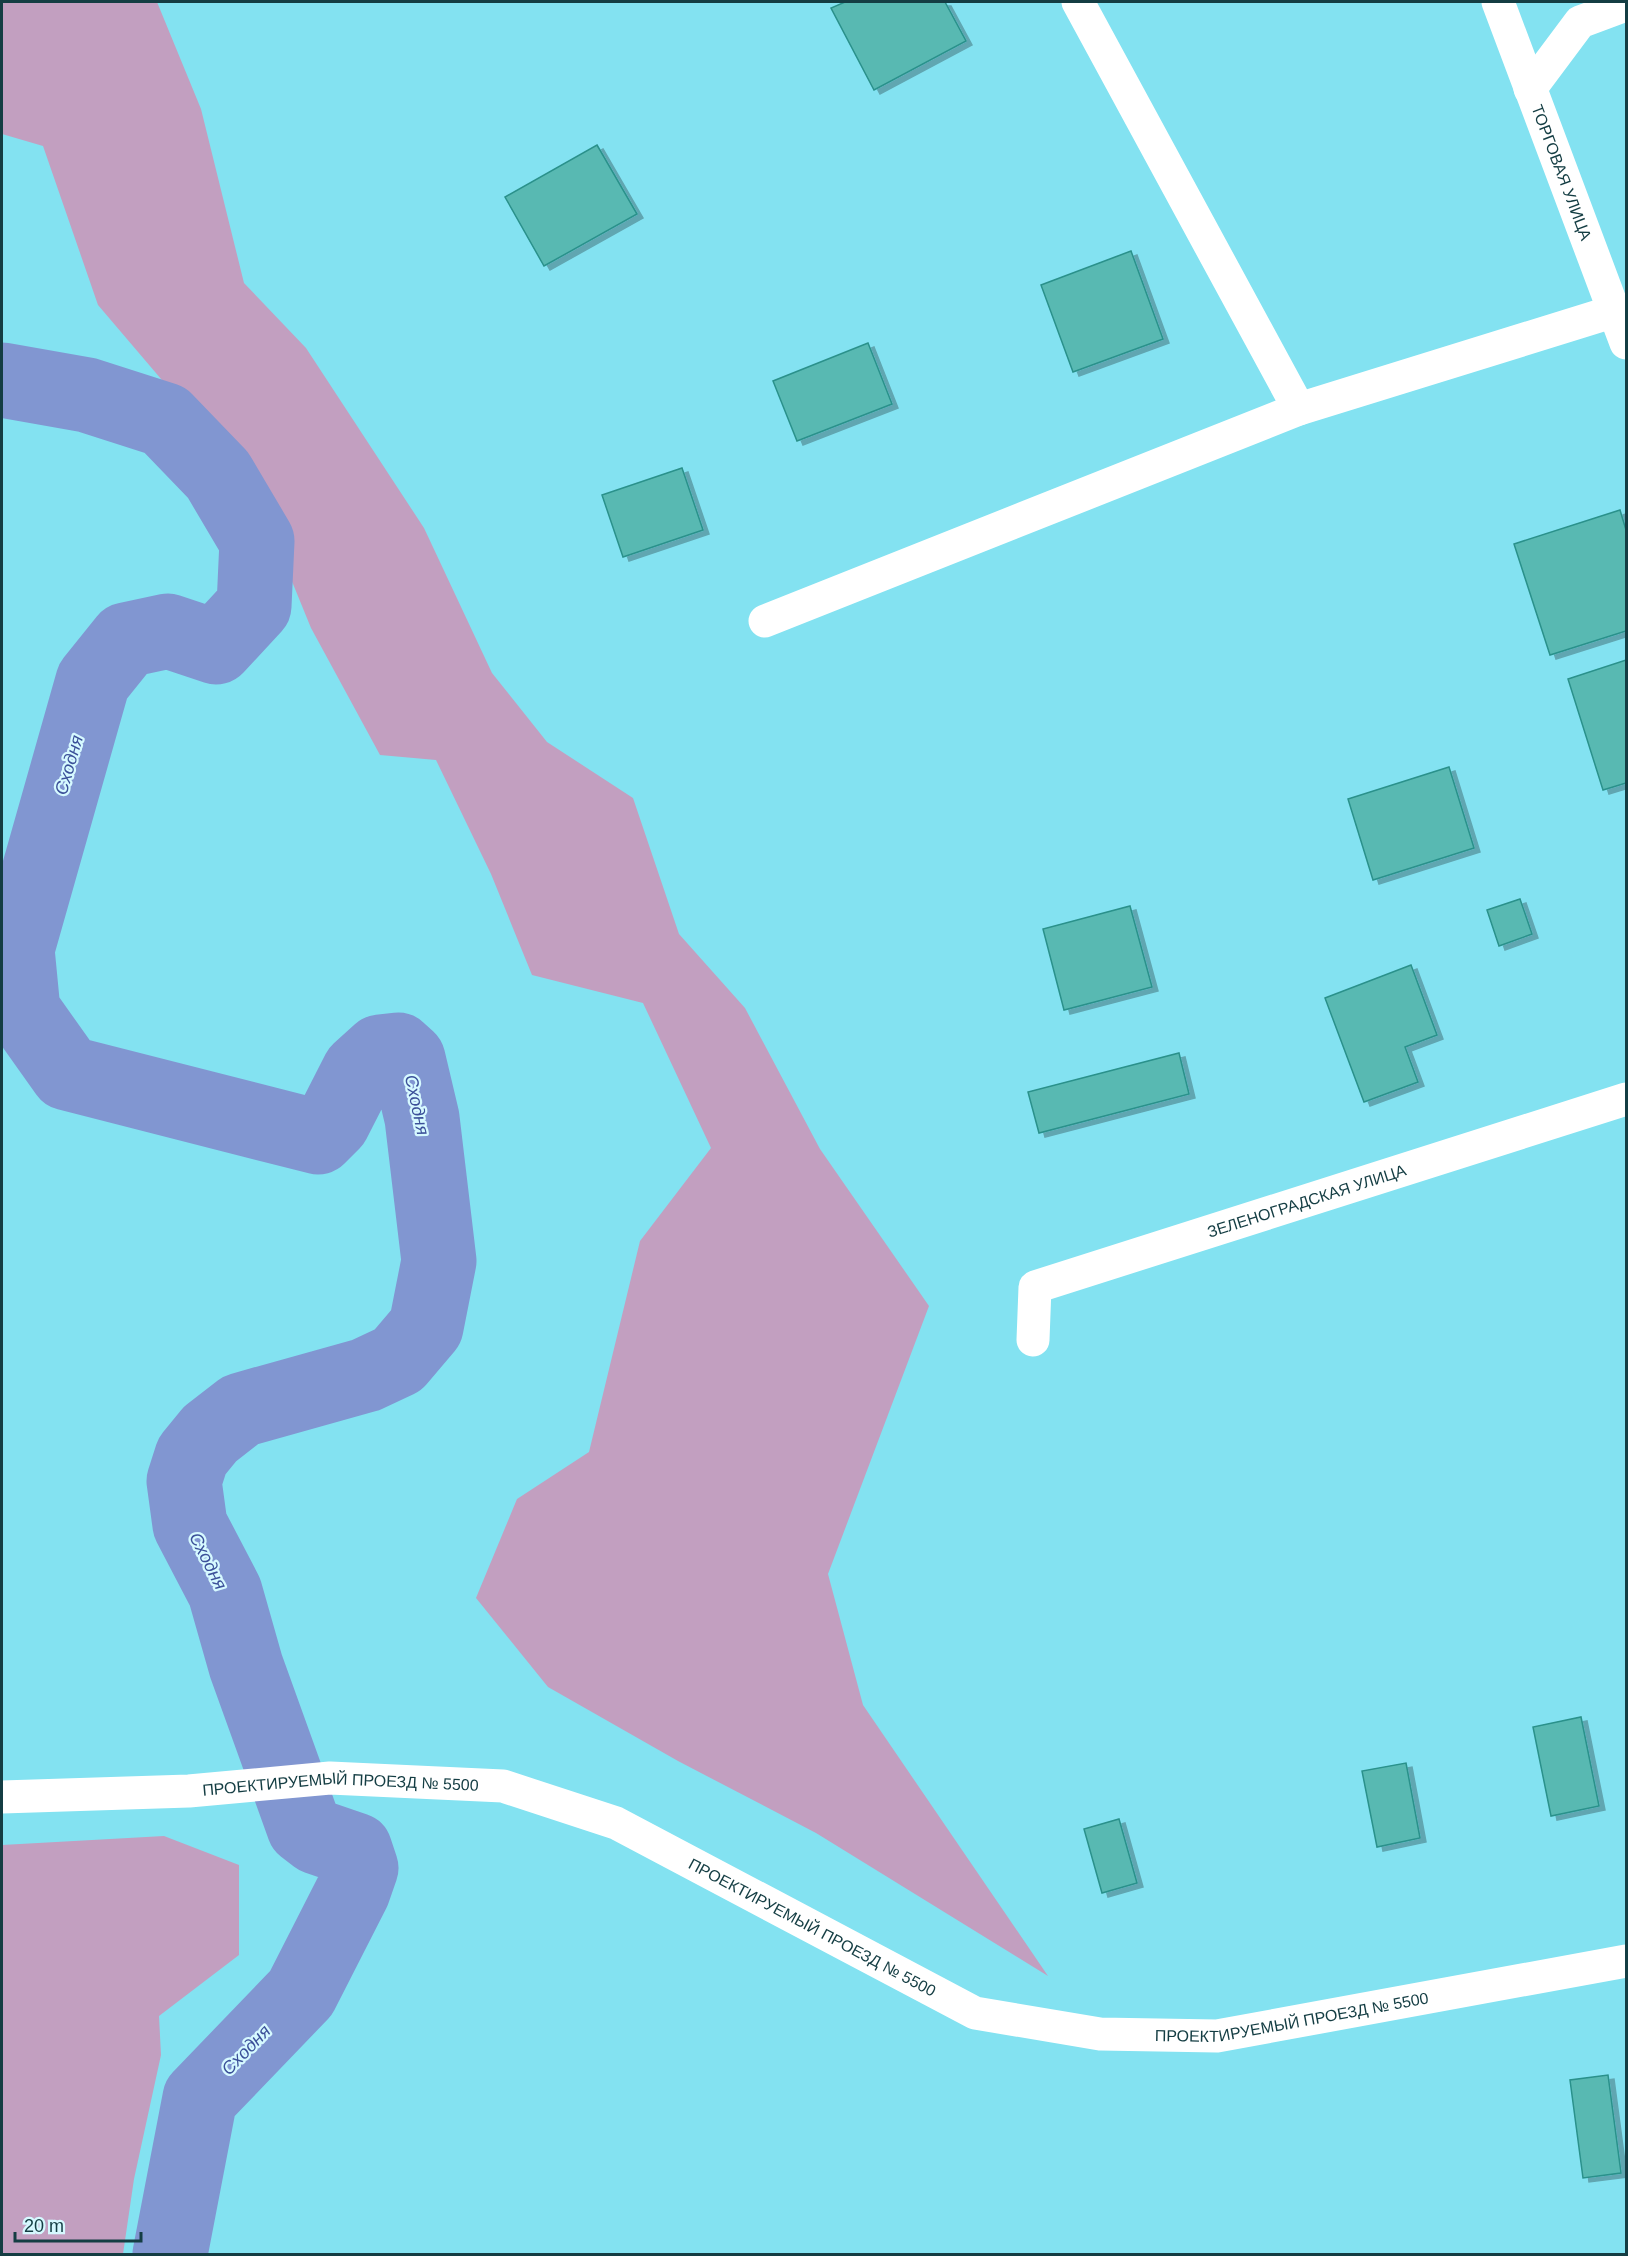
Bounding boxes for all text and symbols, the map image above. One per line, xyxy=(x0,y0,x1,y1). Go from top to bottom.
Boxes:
street label: ТОРГОВАЯ УЛИЦА xyxy=(1529,102,1595,243)
water label: Сходня xyxy=(51,732,87,797)
water label: Сходня xyxy=(401,1073,433,1137)
street label: ЗЕЛЕНОГРАДСКАЯ УЛИЦА xyxy=(1205,1161,1408,1240)
water label: Сходня xyxy=(185,1529,231,1593)
street label: ПРОЕКТИРУЕМЫЙ ПРОЕЗД № 5500 xyxy=(202,1769,479,1798)
street label: ПРОЕКТИРУЕМЫЙ ПРОЕЗД № 5500 xyxy=(686,1855,939,1999)
street label: ПРОЕКТИРУЕМЫЙ ПРОЕЗД № 5500 xyxy=(1155,1989,1430,2045)
water label: Сходня xyxy=(218,2021,275,2079)
scale bar xyxy=(15,2205,141,2243)
text: 20 m xyxy=(24,2216,64,2236)

